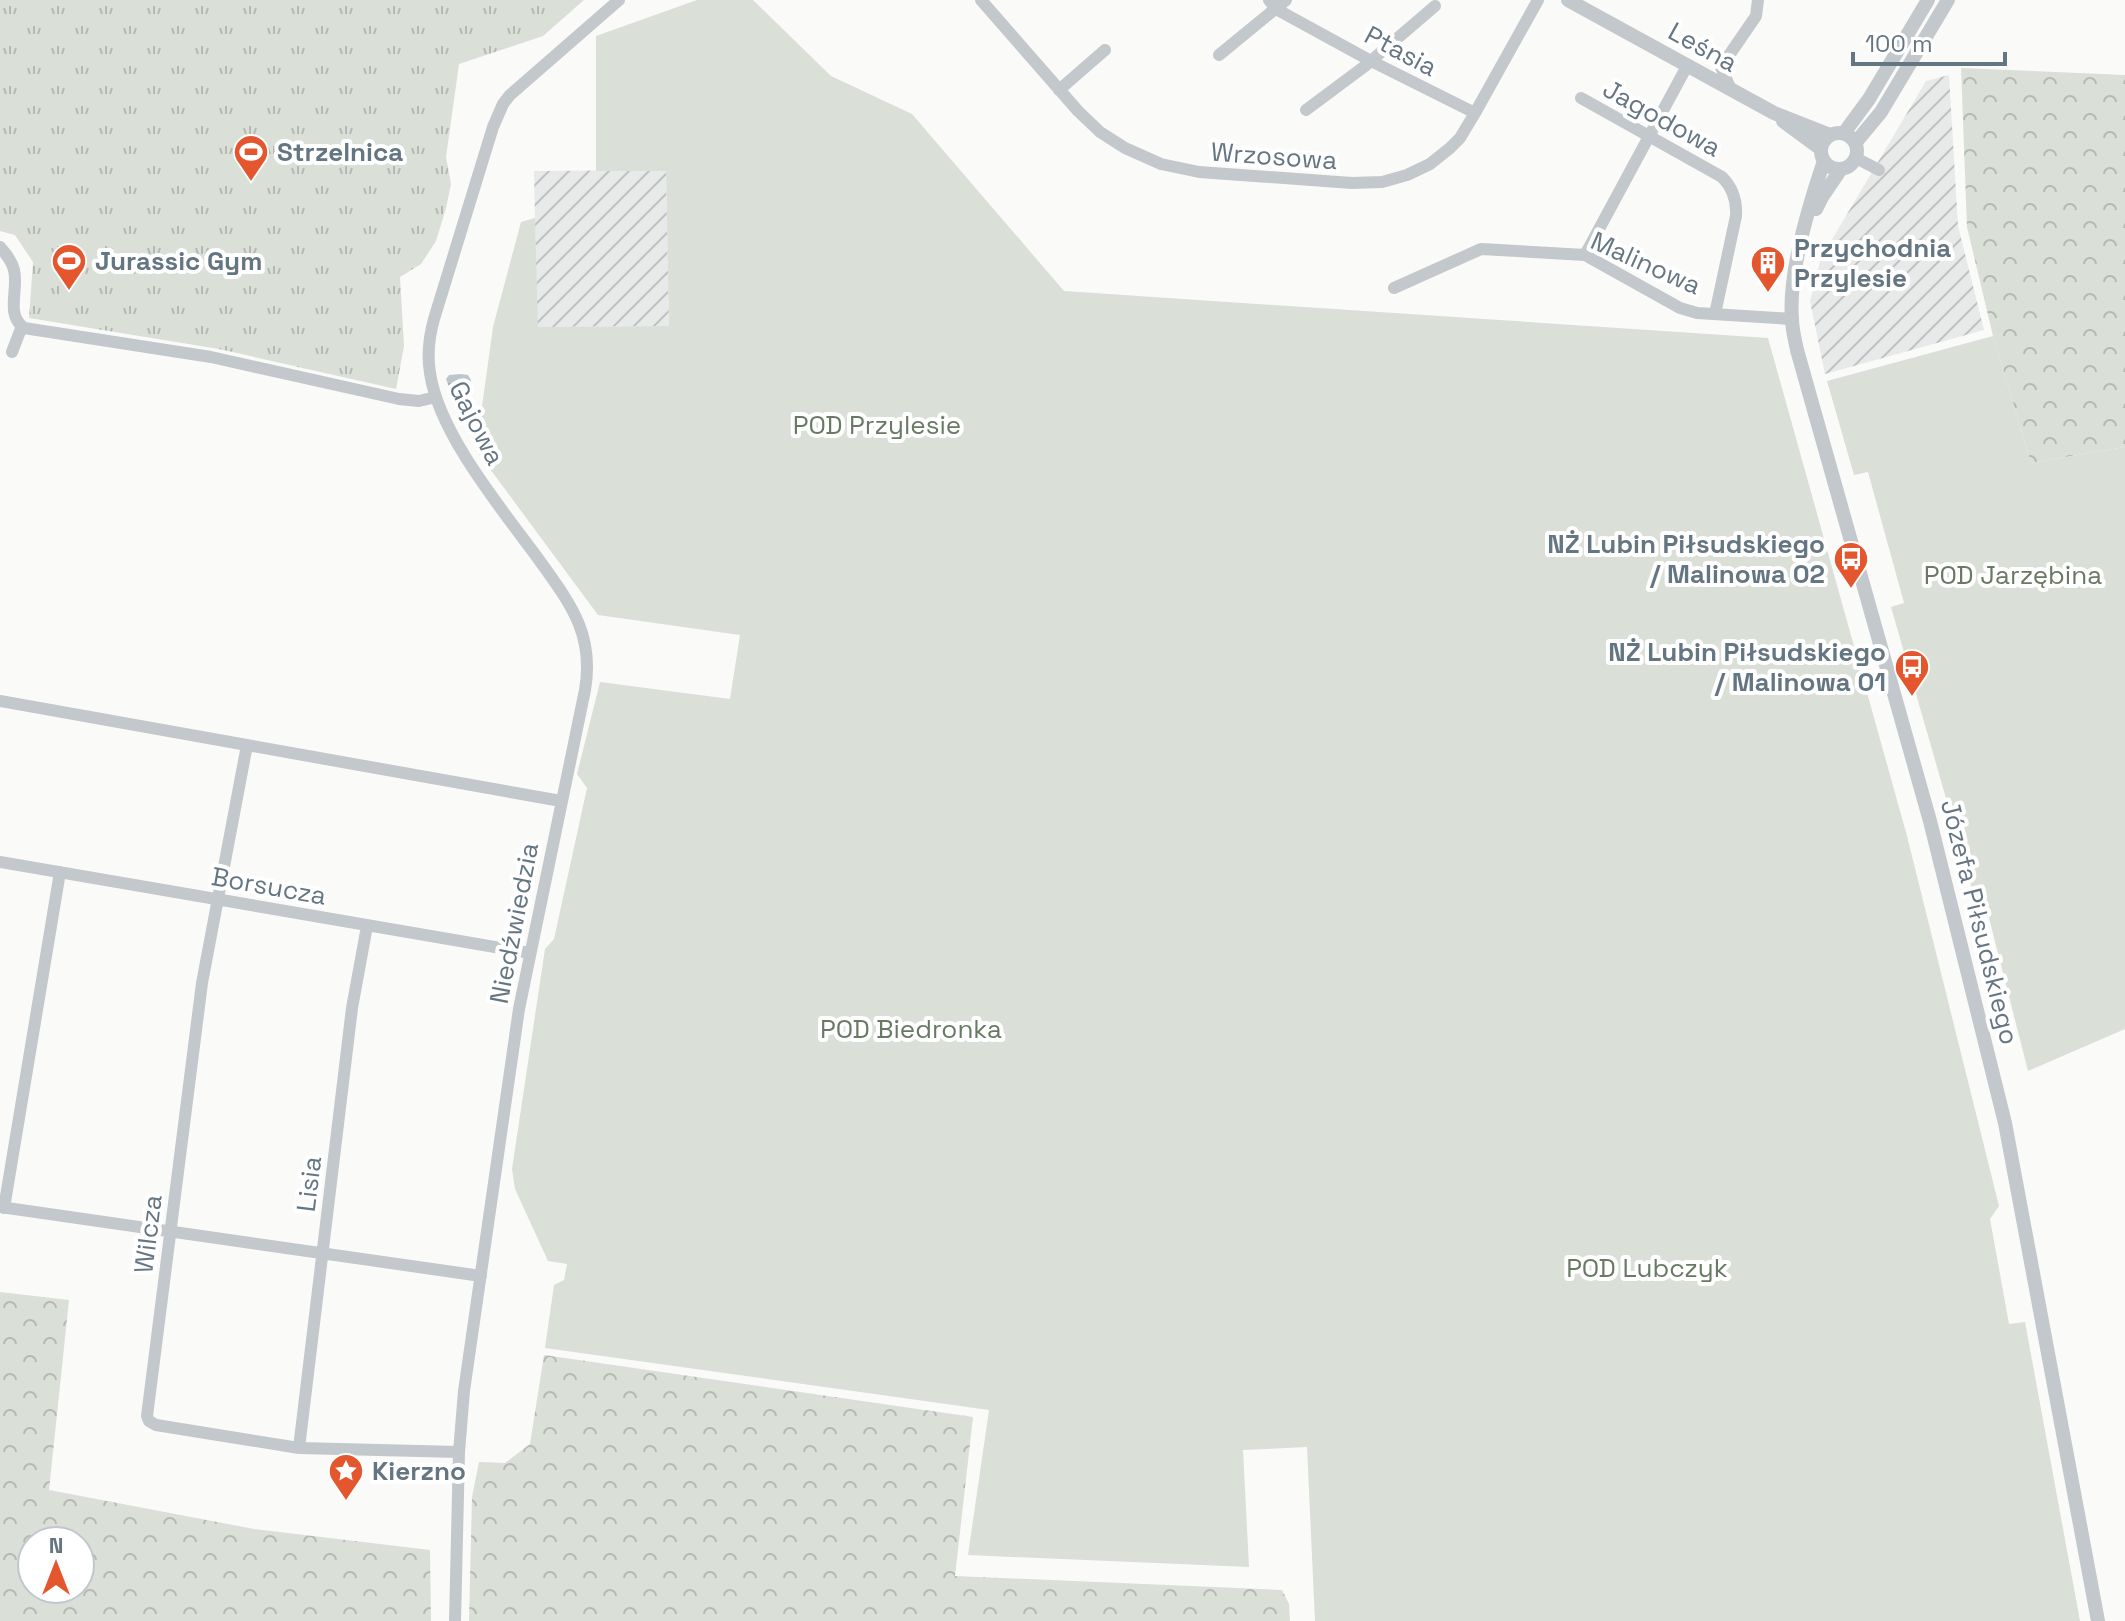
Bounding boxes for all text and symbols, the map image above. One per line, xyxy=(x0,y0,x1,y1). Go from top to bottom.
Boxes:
street label: Leśna xyxy=(1662,14,1744,80)
scale bar xyxy=(1853,16,2005,66)
street label: Ptasia xyxy=(1359,18,1443,84)
text: 100 m xyxy=(1865,28,1933,59)
street label: Jagodowa xyxy=(1597,72,1727,164)
sports icon: Strzelnica xyxy=(232,133,270,183)
place label: Strzelnica xyxy=(277,135,403,169)
street label: Wrzosowa xyxy=(1210,135,1338,177)
street label: Malinowa xyxy=(1585,224,1707,302)
place label: Przychodnia Przylesie xyxy=(1794,231,1951,295)
sports icon: Jurassic Gym xyxy=(50,242,88,292)
place label: Jurassic Gym xyxy=(95,244,262,278)
building icon: Przychodnia Przylesie xyxy=(1749,244,1787,294)
street label: Gajowa xyxy=(441,375,513,471)
park label: POD Przylesie xyxy=(793,408,961,442)
place label: NŻ Lubin Piłsudskiego / Malinowa 02 xyxy=(1547,527,1825,591)
bus stop icon: NŻ Lubin Piłsudskiego / Malinowa 02 xyxy=(1832,540,1870,590)
park label: POD Jarzębina xyxy=(1924,558,2102,592)
place label: NŻ Lubin Piłsudskiego / Malinowa 01 xyxy=(1608,635,1886,699)
bus stop icon: NŻ Lubin Piłsudskiego / Malinowa 01 xyxy=(1893,648,1931,698)
street label: Józefa Piłsudskiego xyxy=(1933,796,2027,1048)
street label: Niedźwiedzia xyxy=(482,839,546,1006)
street label: Borsucza xyxy=(209,859,329,913)
park label: POD Biedronka xyxy=(820,1012,1002,1046)
street label: Lisia xyxy=(289,1154,329,1214)
street label: Wilcza xyxy=(126,1193,170,1275)
park label: POD Lubczyk xyxy=(1566,1251,1728,1285)
place icon: Kierzno xyxy=(327,1452,365,1502)
place label: Kierzno xyxy=(372,1454,466,1488)
north arrow xyxy=(16,1525,96,1605)
text: N xyxy=(49,1531,63,1559)

